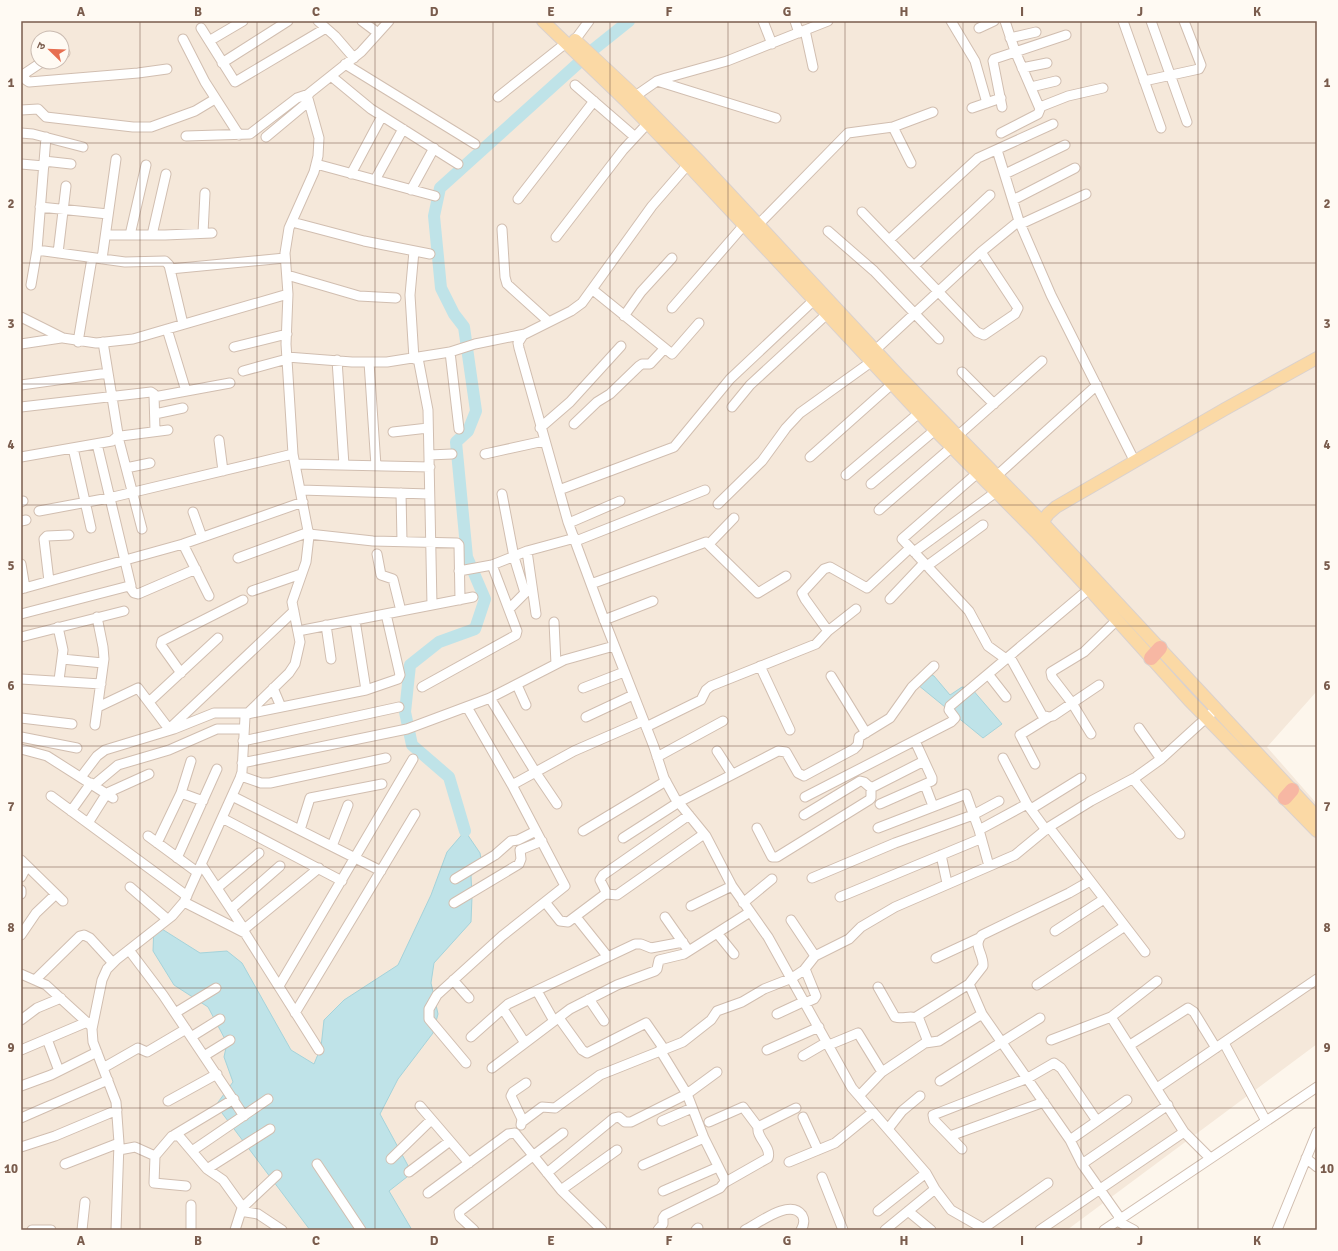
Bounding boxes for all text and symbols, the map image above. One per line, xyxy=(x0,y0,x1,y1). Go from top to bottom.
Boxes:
text: A xyxy=(77,4,86,20)
text: B xyxy=(194,4,202,20)
text: C xyxy=(312,4,320,20)
text: D xyxy=(430,4,439,20)
text: E xyxy=(547,4,555,20)
text: F xyxy=(666,4,673,20)
text: G xyxy=(783,4,791,20)
text: H xyxy=(900,4,908,20)
text: I xyxy=(1020,4,1024,20)
text: J xyxy=(1137,4,1143,20)
text: K xyxy=(1253,4,1261,20)
north arrow xyxy=(30,30,70,70)
text: उ xyxy=(34,40,49,52)
text: 1 xyxy=(7,75,15,91)
text: 1 xyxy=(1323,75,1331,91)
text: 2 xyxy=(7,196,15,212)
text: 2 xyxy=(1323,196,1331,212)
text: 3 xyxy=(7,316,15,332)
text: 3 xyxy=(1323,316,1331,332)
text: 4 xyxy=(7,437,15,453)
text: 4 xyxy=(1323,437,1331,453)
text: 5 xyxy=(7,558,15,574)
text: 5 xyxy=(1323,558,1331,574)
text: 6 xyxy=(7,678,15,694)
text: 6 xyxy=(1323,678,1331,694)
text: 7 xyxy=(7,799,15,815)
text: 7 xyxy=(1323,799,1331,815)
text: 8 xyxy=(7,920,15,936)
text: 8 xyxy=(1323,920,1331,936)
text: 9 xyxy=(7,1040,15,1056)
text: 9 xyxy=(1323,1040,1331,1056)
text: 10 xyxy=(4,1161,18,1177)
text: 10 xyxy=(1320,1161,1334,1177)
text: A xyxy=(77,1233,86,1249)
text: B xyxy=(194,1233,202,1249)
text: C xyxy=(312,1233,320,1249)
text: D xyxy=(430,1233,439,1249)
text: E xyxy=(547,1233,555,1249)
text: F xyxy=(666,1233,673,1249)
text: G xyxy=(783,1233,791,1249)
text: H xyxy=(900,1233,908,1249)
text: I xyxy=(1020,1233,1024,1249)
text: J xyxy=(1137,1233,1143,1249)
text: K xyxy=(1253,1233,1261,1249)

